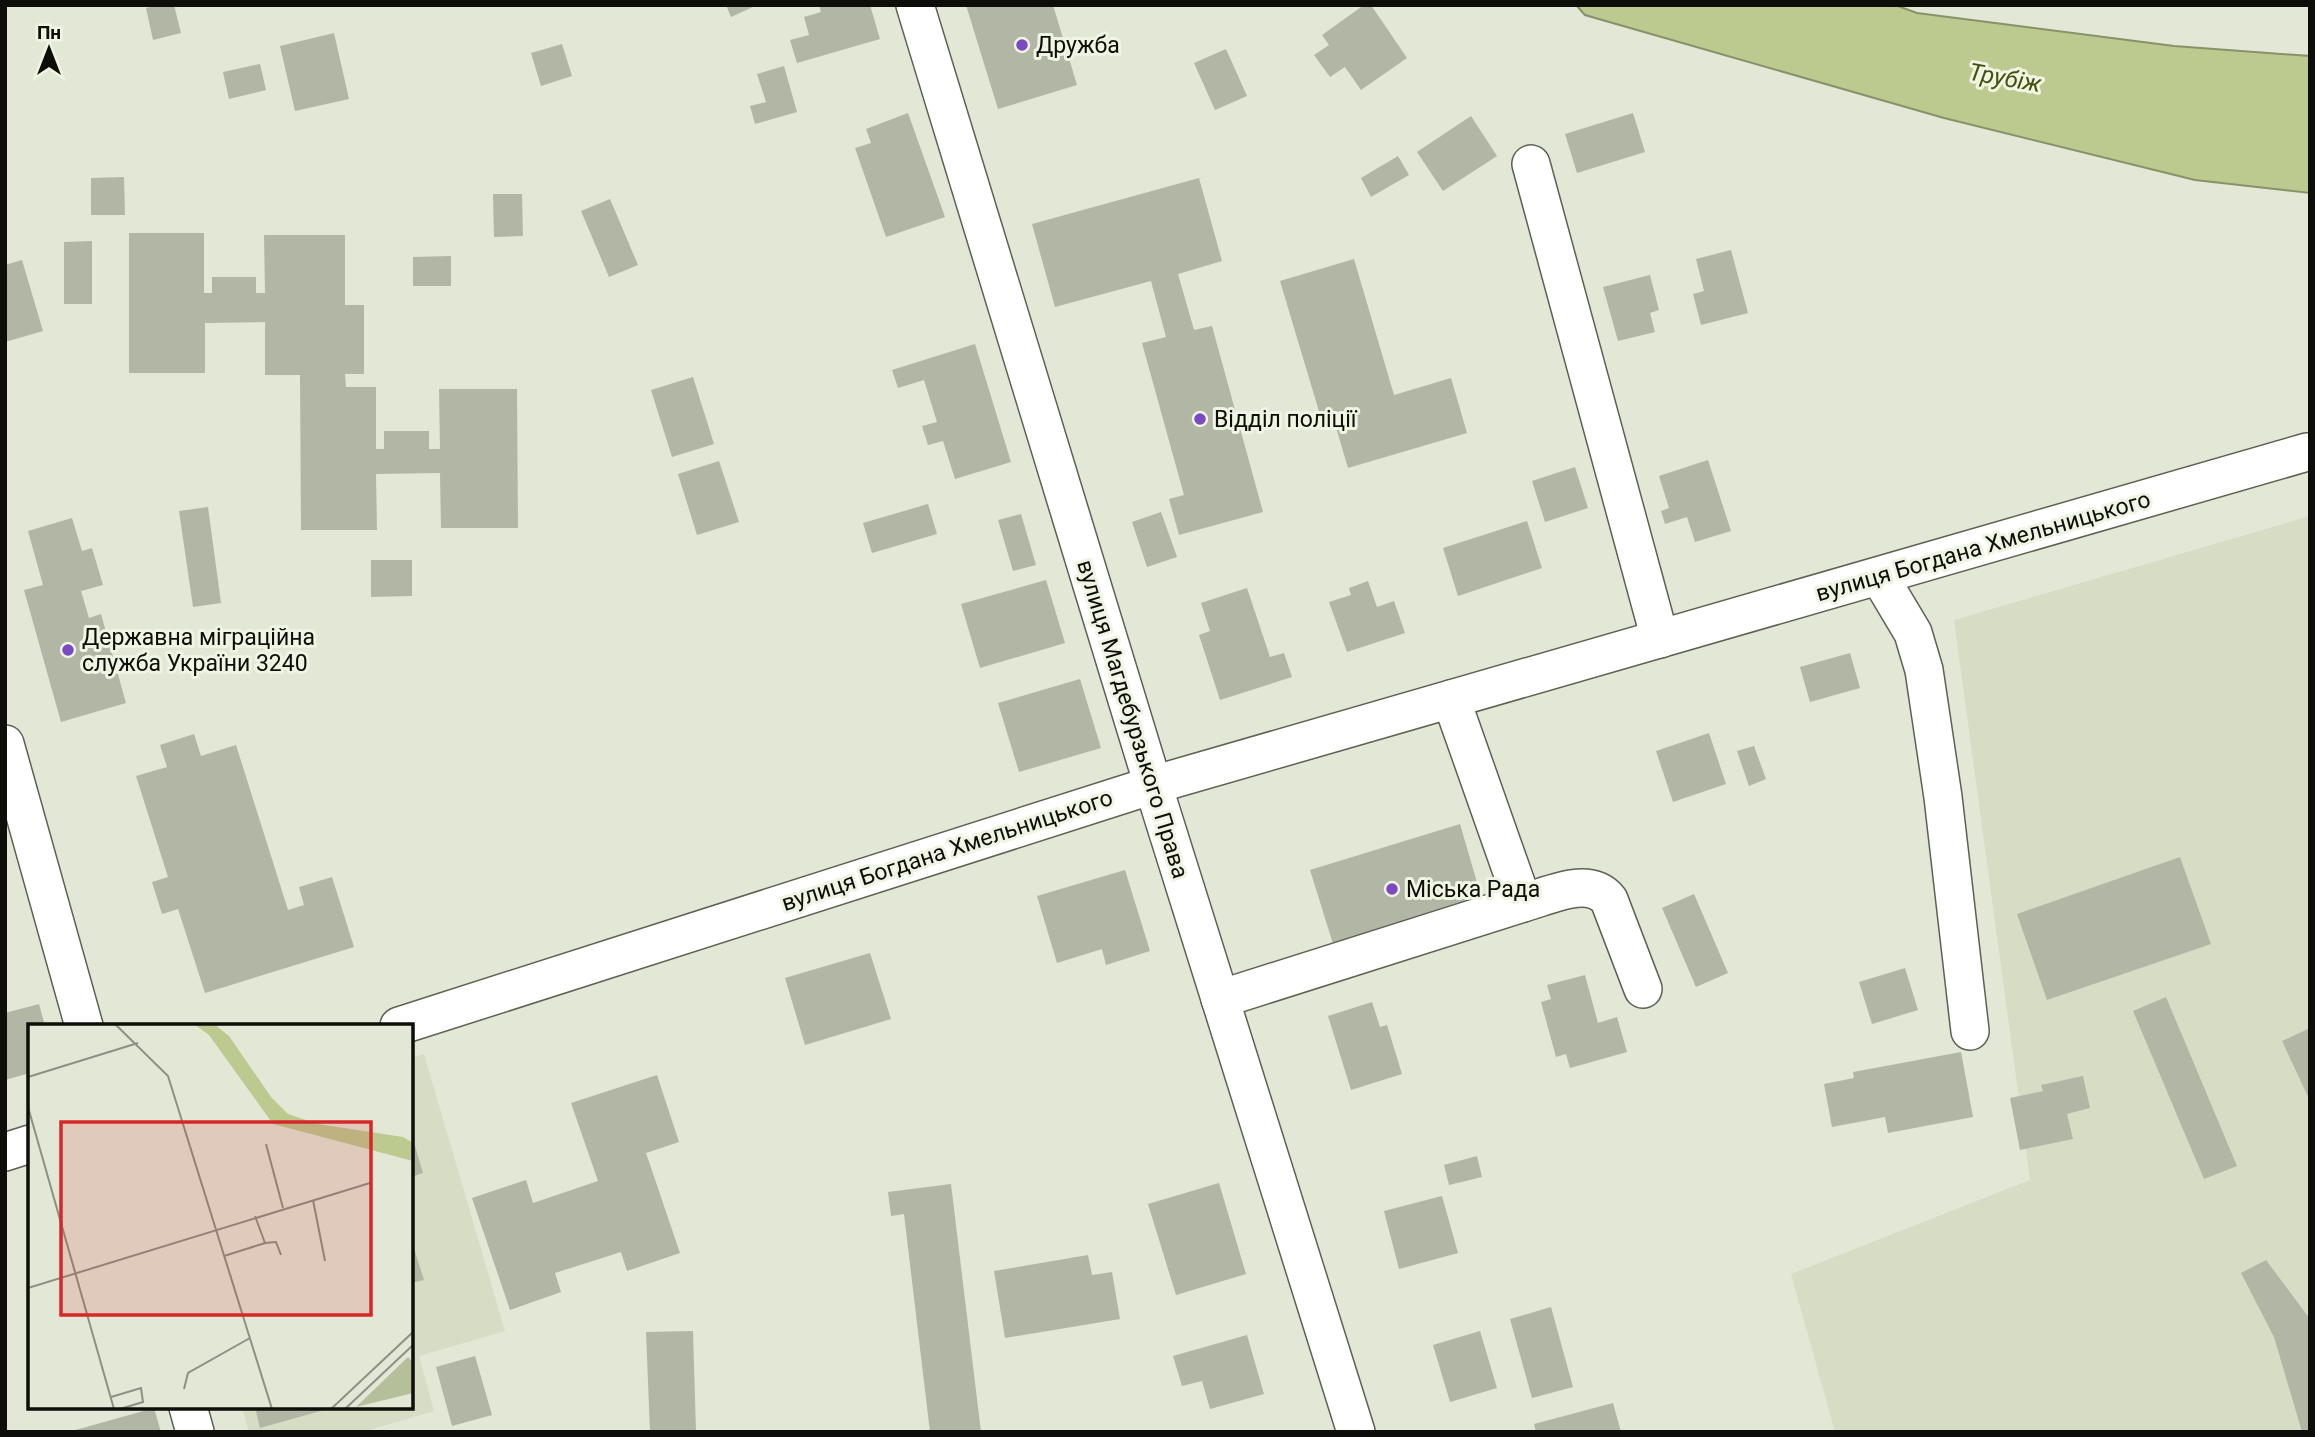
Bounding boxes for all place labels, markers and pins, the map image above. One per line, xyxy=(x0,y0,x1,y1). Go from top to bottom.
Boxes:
place label: Дружба xyxy=(1036,32,1120,59)
marker: Дружба xyxy=(1014,37,1030,53)
place label: Відділ поліції xyxy=(1214,406,1358,433)
marker: Відділ поліції xyxy=(1192,411,1208,427)
place label: Державна міграційна служба України 3240 xyxy=(82,624,315,677)
marker: Державна міграційна служба України 3240 xyxy=(60,642,76,658)
place label: Міська Рада xyxy=(1406,876,1540,903)
marker: Міська Рада xyxy=(1384,881,1400,897)

